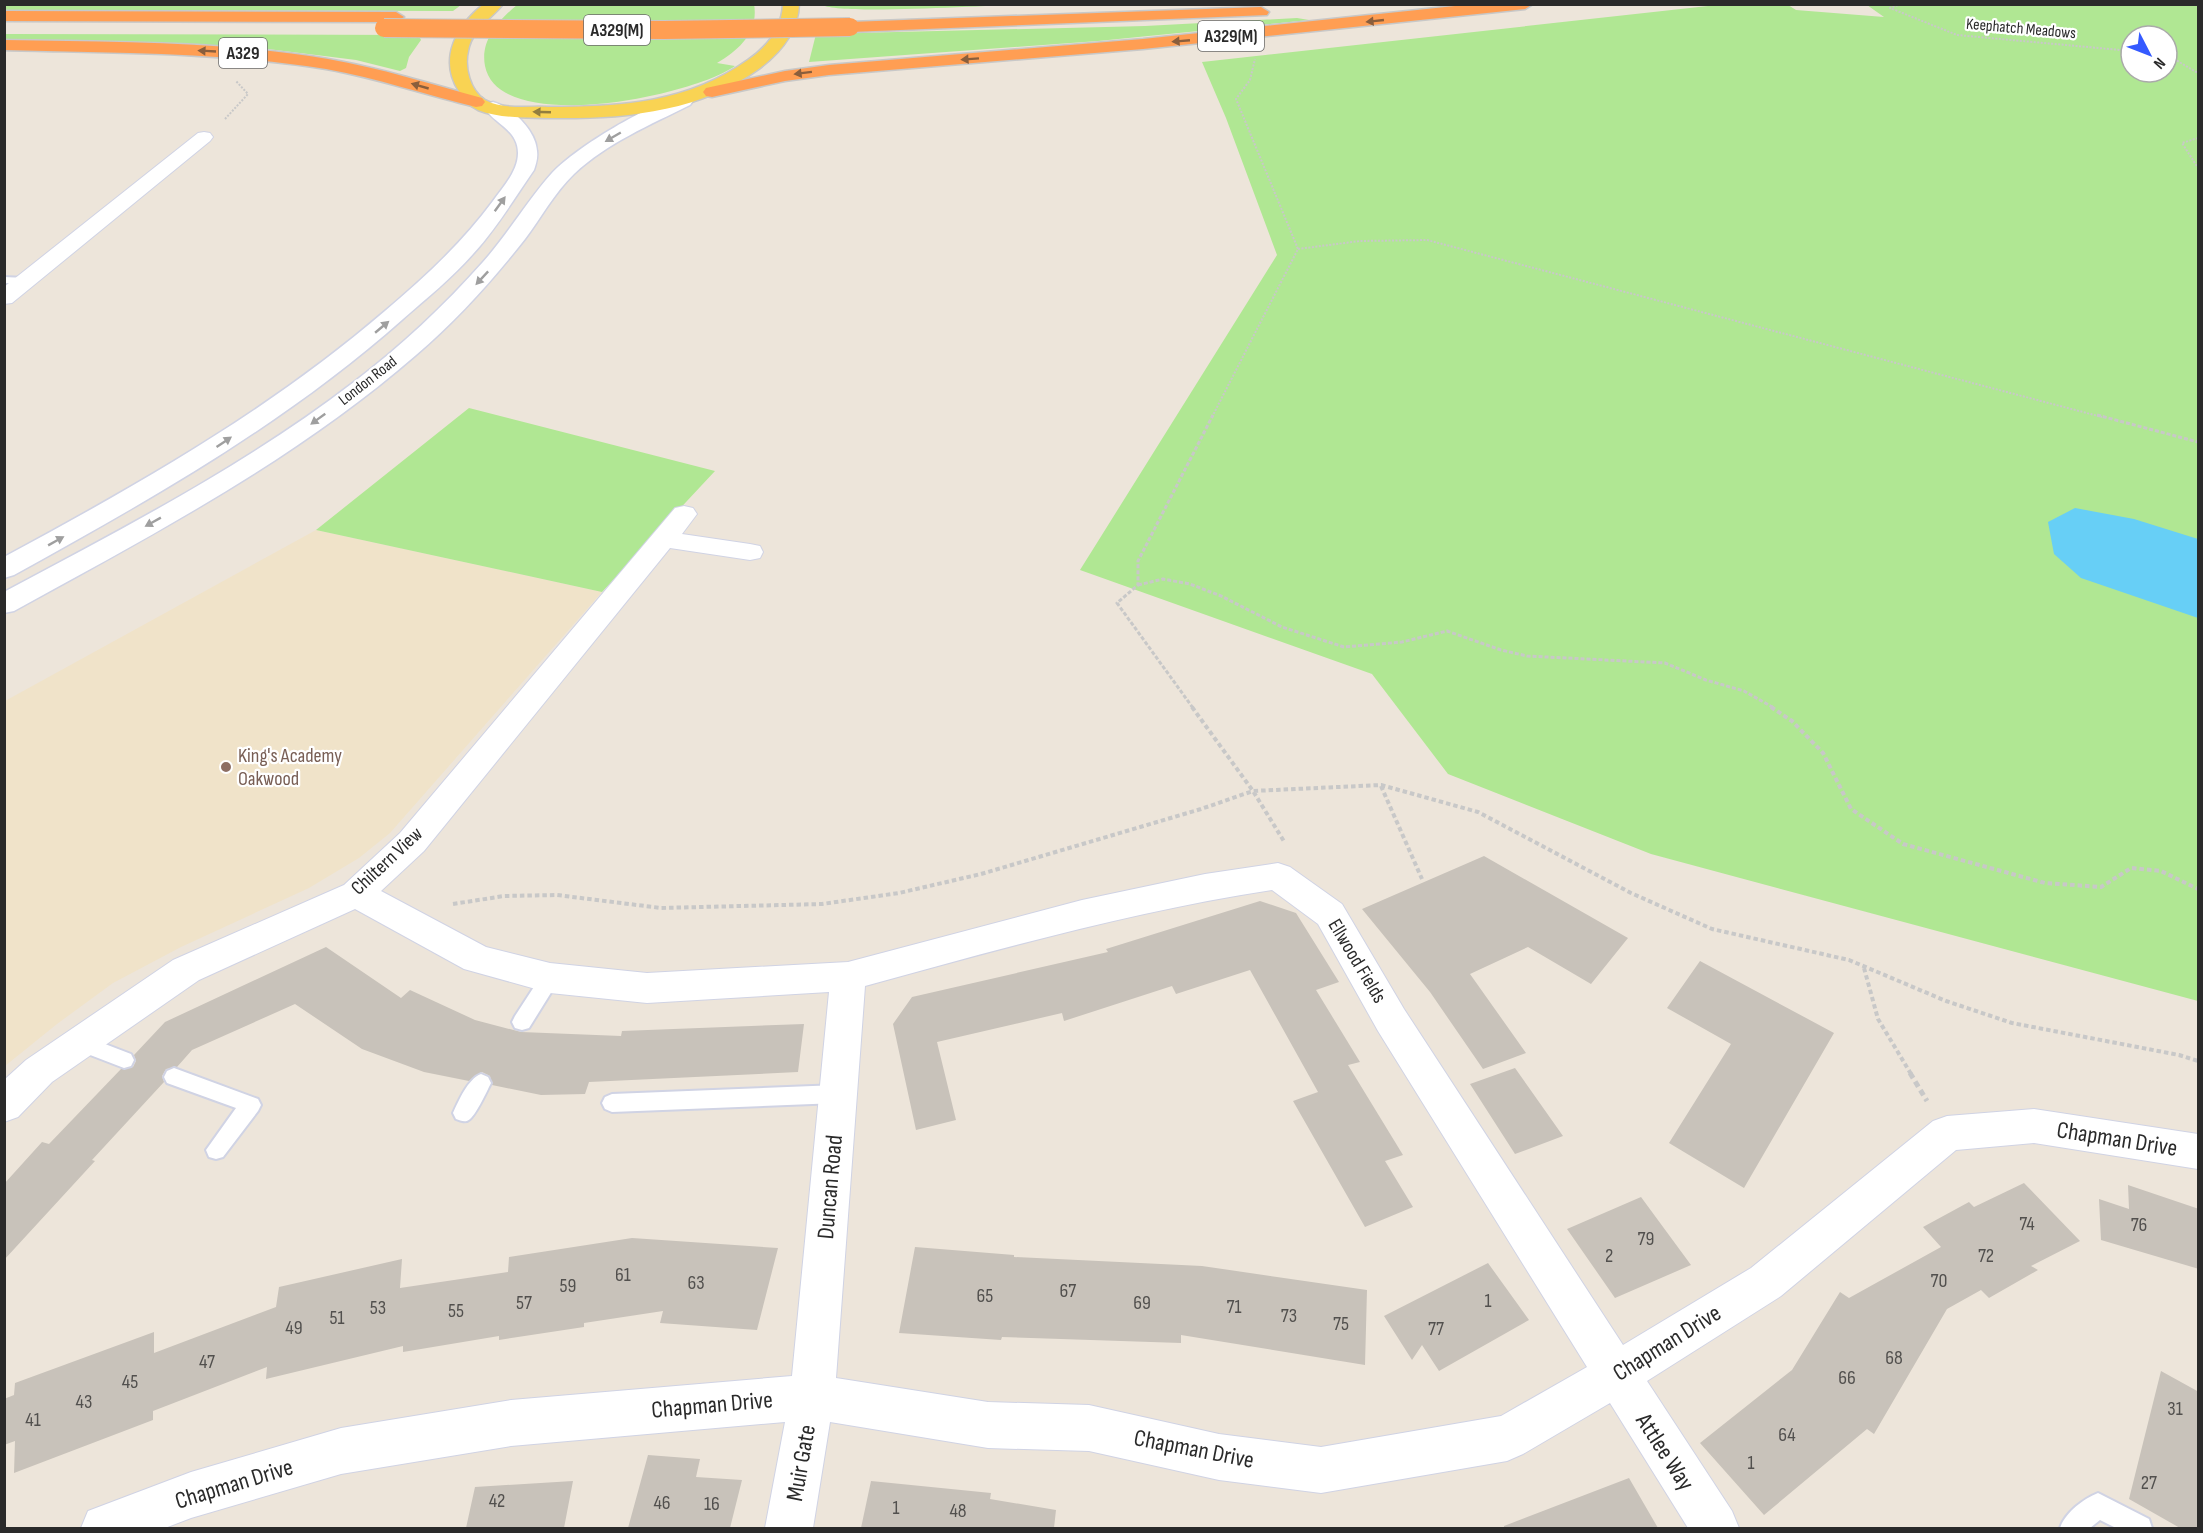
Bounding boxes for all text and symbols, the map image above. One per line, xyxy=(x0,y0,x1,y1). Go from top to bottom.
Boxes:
road number: A329(M) xyxy=(584,15,650,45)
street label: Keephatch Meadows xyxy=(1965,15,2077,43)
one-way arrow xyxy=(1365,16,1384,26)
road number: A329(M) xyxy=(1198,21,1264,51)
north arrow xyxy=(2119,24,2179,84)
one-way arrow xyxy=(1171,36,1190,46)
road number: A329 xyxy=(219,38,267,68)
one-way arrow xyxy=(198,47,217,56)
one-way arrow xyxy=(961,54,980,63)
text: N xyxy=(2149,54,2169,73)
one-way arrow xyxy=(793,68,812,78)
one-way arrow xyxy=(411,81,429,91)
one-way arrow xyxy=(532,107,551,117)
one-way arrow xyxy=(605,132,621,143)
one-way arrow xyxy=(494,196,506,212)
one-way arrow xyxy=(475,271,489,285)
one-way arrow xyxy=(374,321,390,334)
street label: London Road xyxy=(335,352,401,410)
one-way arrow xyxy=(311,413,327,425)
one-way arrow xyxy=(216,437,233,448)
one-way arrow xyxy=(145,517,161,528)
one-way arrow xyxy=(48,536,65,546)
place label: King's Academy Oakwood xyxy=(238,744,342,791)
marker: King's Academy Oakwood xyxy=(219,760,233,774)
street label: Chiltern View xyxy=(346,822,428,900)
street label: Ellwood Fields xyxy=(1323,915,1391,1007)
street label: Chapman Drive xyxy=(2055,1115,2179,1163)
street label: Duncan Road xyxy=(811,1134,849,1240)
house number: 74 xyxy=(2019,1212,2035,1236)
house number: 76 xyxy=(2131,1213,2147,1237)
house number: 79 xyxy=(1638,1227,1654,1251)
house number: 2 xyxy=(1605,1244,1613,1268)
house number: 72 xyxy=(1978,1244,1994,1268)
house number: 61 xyxy=(615,1263,631,1287)
house number: 70 xyxy=(1931,1269,1947,1293)
house number: 63 xyxy=(687,1271,705,1295)
house number: 59 xyxy=(560,1274,576,1298)
house number: 67 xyxy=(1060,1279,1076,1303)
house number: 65 xyxy=(977,1284,993,1308)
house number: 1 xyxy=(1485,1289,1492,1313)
house number: 57 xyxy=(516,1291,532,1315)
house number: 69 xyxy=(1133,1291,1151,1315)
house number: 71 xyxy=(1226,1295,1242,1319)
house number: 53 xyxy=(370,1296,386,1320)
street label: Chapman Drive xyxy=(1608,1298,1726,1388)
house number: 55 xyxy=(448,1299,464,1323)
house number: 73 xyxy=(1281,1304,1297,1328)
house number: 51 xyxy=(329,1306,345,1330)
house number: 75 xyxy=(1333,1312,1349,1336)
house number: 49 xyxy=(285,1316,303,1340)
house number: 77 xyxy=(1428,1317,1444,1341)
house number: 68 xyxy=(1885,1346,1903,1370)
house number: 47 xyxy=(199,1350,215,1374)
house number: 66 xyxy=(1838,1366,1856,1390)
house number: 45 xyxy=(122,1370,138,1394)
street label: Chapman Drive xyxy=(650,1385,774,1425)
house number: 43 xyxy=(76,1390,92,1414)
house number: 31 xyxy=(2167,1397,2183,1421)
street label: Attlee Way xyxy=(1629,1407,1701,1496)
house number: 41 xyxy=(25,1408,41,1432)
street label: Muir Gate xyxy=(780,1422,822,1504)
street label: Chapman Drive xyxy=(1131,1423,1257,1475)
house number: 64 xyxy=(1778,1423,1796,1447)
house number: 1 xyxy=(1748,1451,1755,1475)
street label: Chapman Drive xyxy=(172,1452,296,1516)
house number: 27 xyxy=(2141,1471,2157,1495)
house number: 42 xyxy=(489,1489,505,1513)
house number: 46 xyxy=(653,1491,671,1515)
house number: 16 xyxy=(704,1492,720,1516)
house number: 1 xyxy=(893,1496,900,1520)
house number: 48 xyxy=(949,1499,967,1523)

